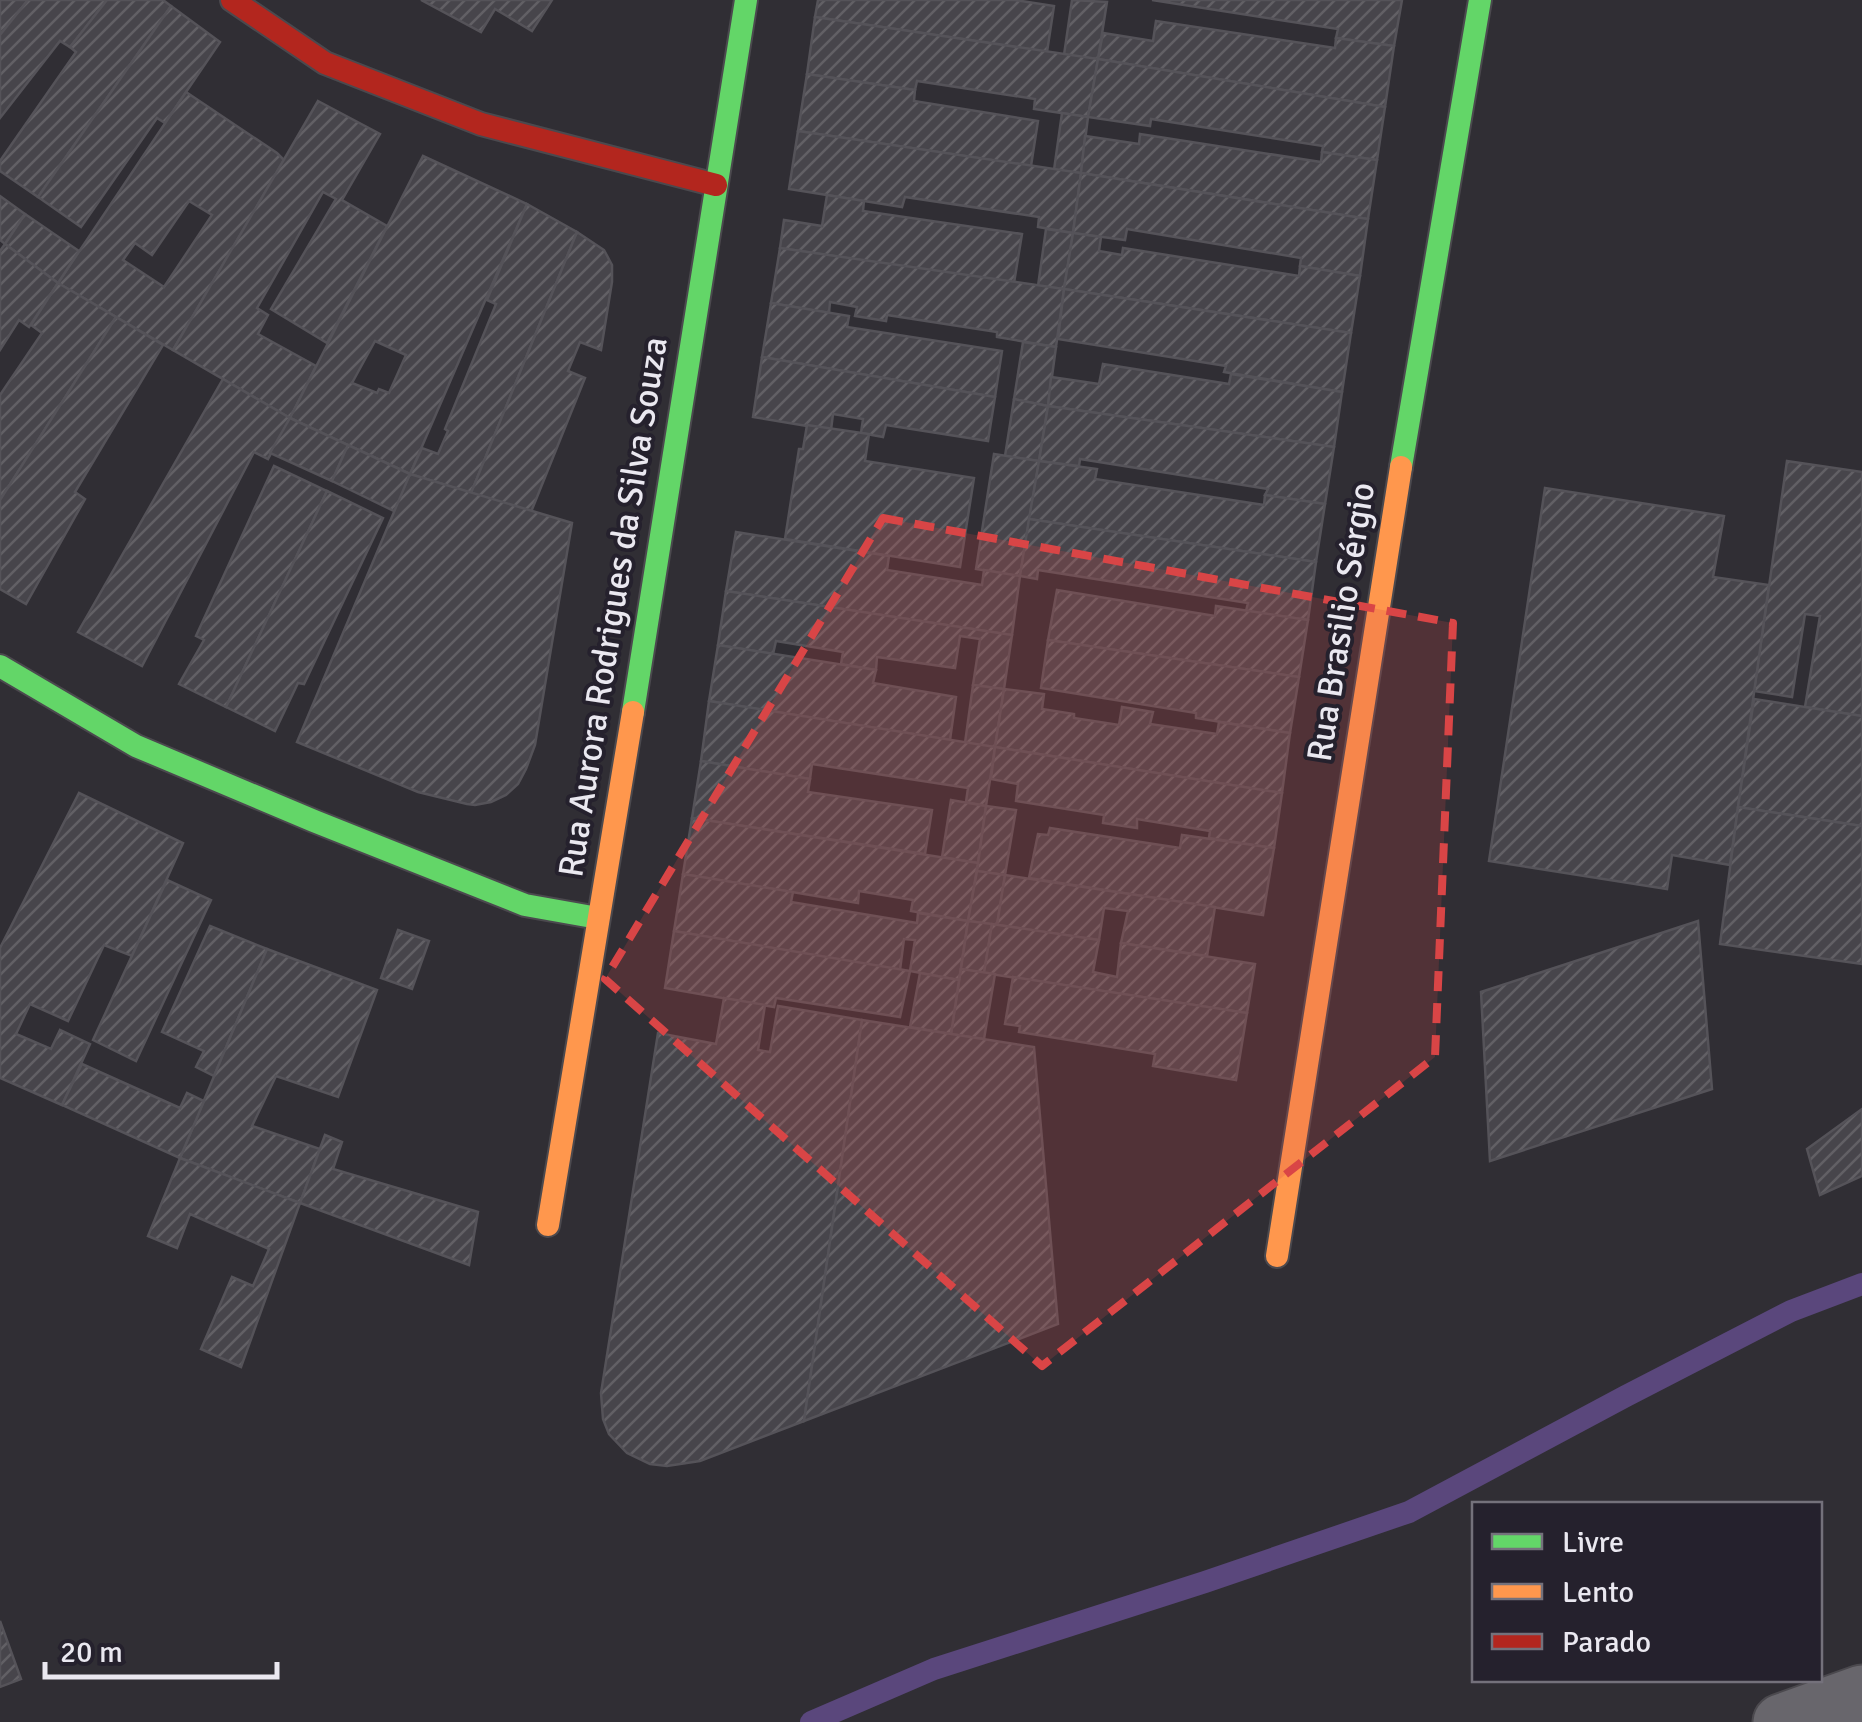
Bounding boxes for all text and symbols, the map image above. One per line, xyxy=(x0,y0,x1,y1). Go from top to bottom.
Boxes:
street label: Rua Aurora Rodrigues da Silva Souza xyxy=(549,334,677,880)
street label: Rua Brasilio Sérgio xyxy=(1298,479,1384,765)
legend xyxy=(1472,1502,1822,1682)
text: Livre xyxy=(1562,1524,1624,1561)
text: Lento xyxy=(1562,1574,1634,1611)
scale bar xyxy=(45,1617,278,1679)
text: Parado xyxy=(1562,1624,1651,1661)
text: 20 m xyxy=(60,1634,123,1671)

